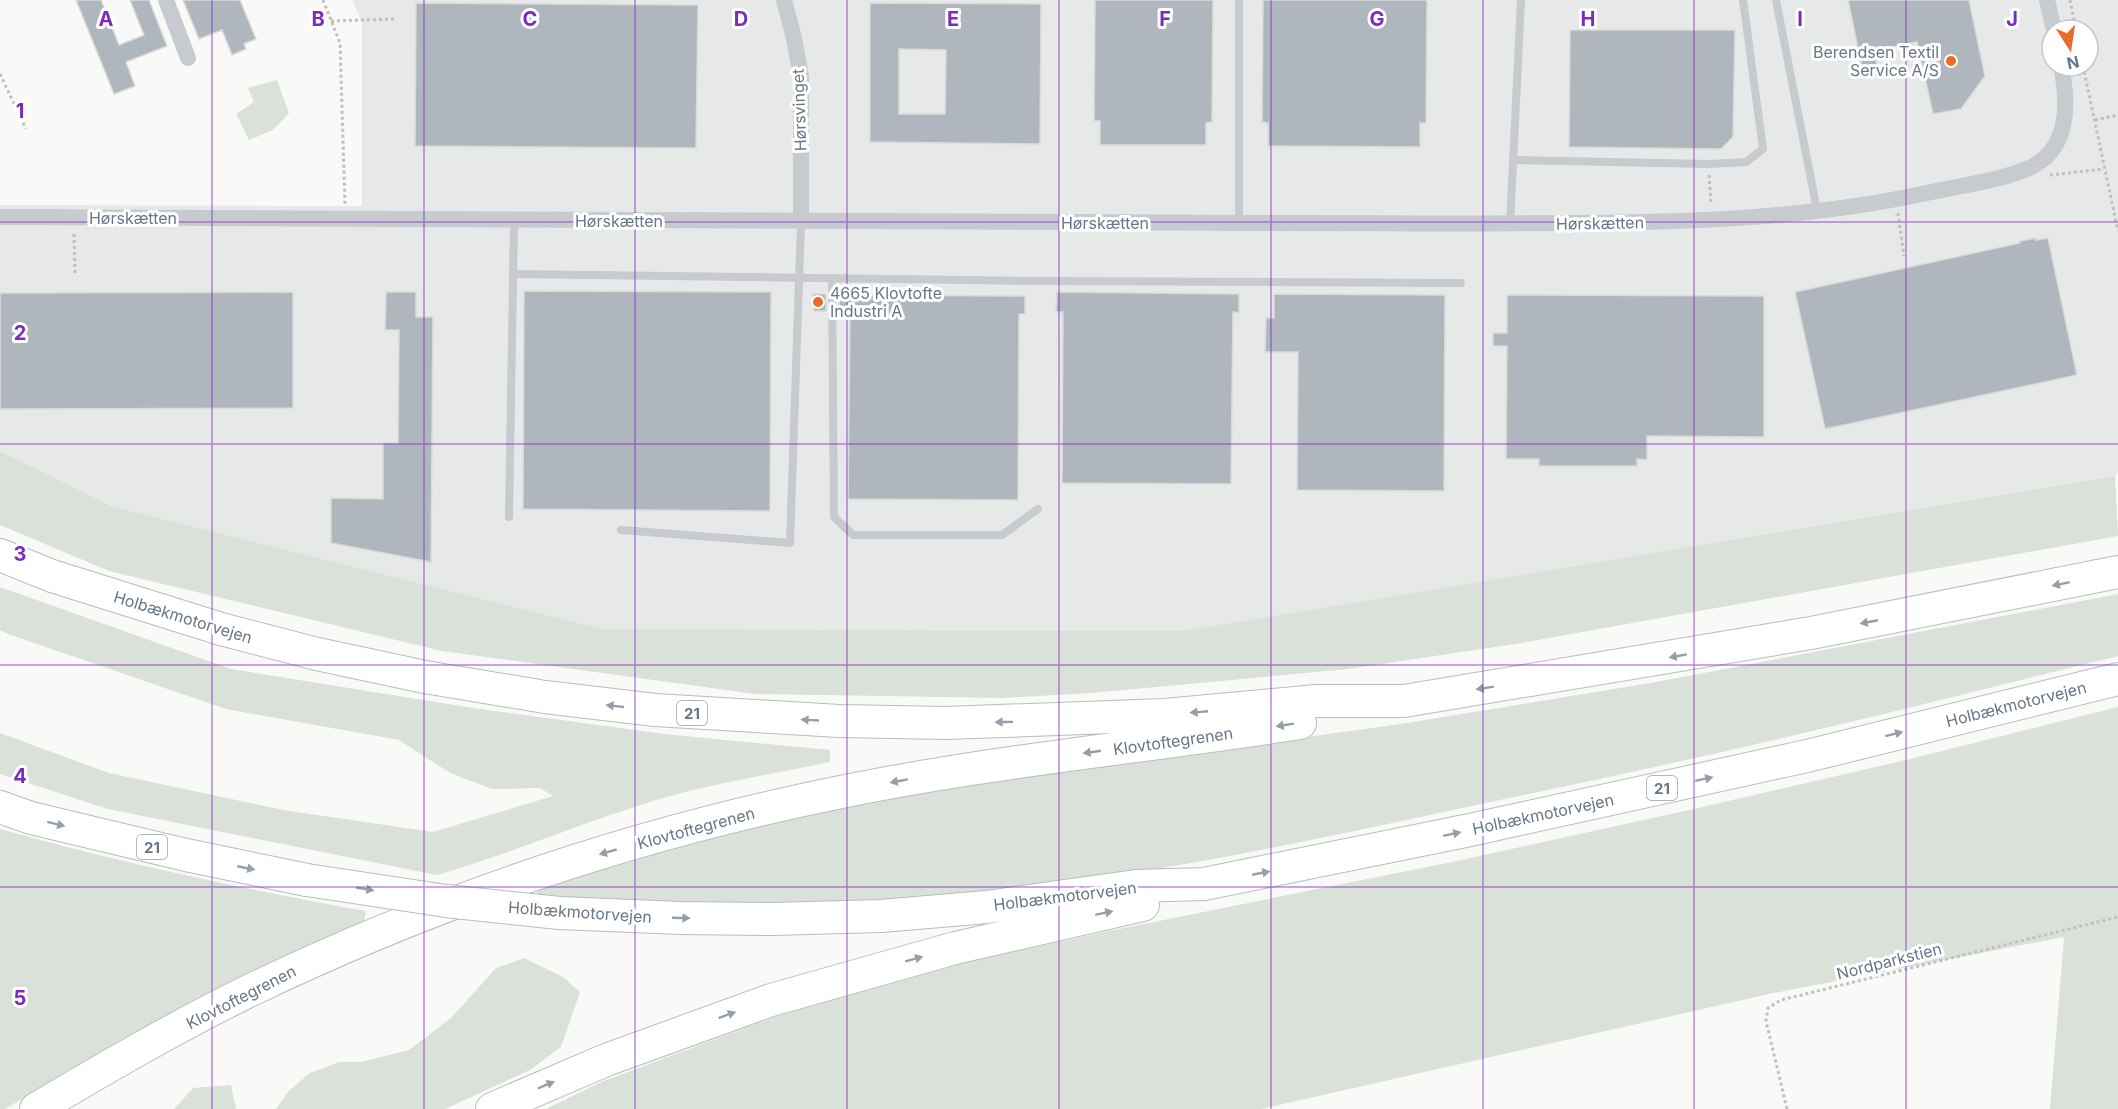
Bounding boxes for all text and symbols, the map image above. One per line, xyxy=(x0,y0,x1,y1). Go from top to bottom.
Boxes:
text: A xyxy=(99,7,114,31)
text: B xyxy=(311,7,325,31)
text: C xyxy=(523,7,537,31)
text: D xyxy=(734,7,748,31)
text: E xyxy=(947,7,959,31)
text: F xyxy=(1159,7,1171,31)
text: G xyxy=(1369,7,1385,31)
text: H xyxy=(1581,7,1595,31)
text: I xyxy=(1797,7,1803,31)
text: J xyxy=(2006,7,2018,31)
north arrow xyxy=(2040,18,2100,78)
place label: Berendsen Textil Service A/S xyxy=(1813,42,1939,80)
text: N xyxy=(2065,52,2081,74)
marker: Berendsen Textil Service A/S xyxy=(1944,54,1958,68)
street label: Hørsvinget xyxy=(788,68,810,152)
text: 1 xyxy=(16,99,24,123)
street label: Hørskætten xyxy=(89,208,177,228)
street label: Hørskætten xyxy=(575,211,663,231)
street label: Hørskætten xyxy=(1556,212,1644,234)
street label: Hørskætten xyxy=(1061,213,1149,233)
place label: 4665 Klovtofte Industri A xyxy=(830,283,942,321)
marker: 4665 Klovtofte Industri A xyxy=(811,295,825,309)
text: 2 xyxy=(14,321,26,345)
text: 3 xyxy=(14,542,26,566)
one-way arrow xyxy=(2051,580,2070,589)
street label: Holbækmotorvejen xyxy=(111,586,255,648)
one-way arrow xyxy=(1860,618,1879,627)
one-way arrow xyxy=(1668,652,1687,661)
street label: Holbækmotorvejen xyxy=(1944,677,2088,731)
one-way arrow xyxy=(1475,684,1494,693)
one-way arrow xyxy=(606,701,625,710)
road number: 21 xyxy=(677,701,707,725)
one-way arrow xyxy=(1190,707,1209,717)
one-way arrow xyxy=(800,715,819,724)
one-way arrow xyxy=(995,717,1014,727)
one-way arrow xyxy=(1275,721,1294,730)
street label: Klovtoftegrenen xyxy=(1112,723,1234,759)
one-way arrow xyxy=(1885,729,1903,739)
one-way arrow xyxy=(1082,748,1101,757)
text: 4 xyxy=(13,764,27,788)
one-way arrow xyxy=(1695,773,1713,783)
road number: 21 xyxy=(1647,776,1677,800)
one-way arrow xyxy=(889,777,908,786)
street label: Holbækmotorvejen xyxy=(1470,789,1616,839)
street label: Klovtoftegrenen xyxy=(635,803,757,853)
one-way arrow xyxy=(47,820,65,830)
one-way arrow xyxy=(1443,829,1462,838)
road number: 21 xyxy=(137,835,167,859)
one-way arrow xyxy=(599,848,617,857)
one-way arrow xyxy=(237,864,256,873)
one-way arrow xyxy=(1252,868,1271,877)
street label: Holbækmotorvejen xyxy=(992,877,1138,915)
one-way arrow xyxy=(355,884,374,893)
street label: Holbækmotorvejen xyxy=(507,897,653,927)
one-way arrow xyxy=(1094,908,1113,918)
one-way arrow xyxy=(671,913,690,923)
street label: Nordparkstien xyxy=(1834,938,1944,984)
one-way arrow xyxy=(905,953,923,963)
street label: Klovtoftegrenen xyxy=(183,961,299,1033)
text: 5 xyxy=(14,986,26,1010)
one-way arrow xyxy=(719,1009,737,1019)
one-way arrow xyxy=(537,1080,555,1090)

